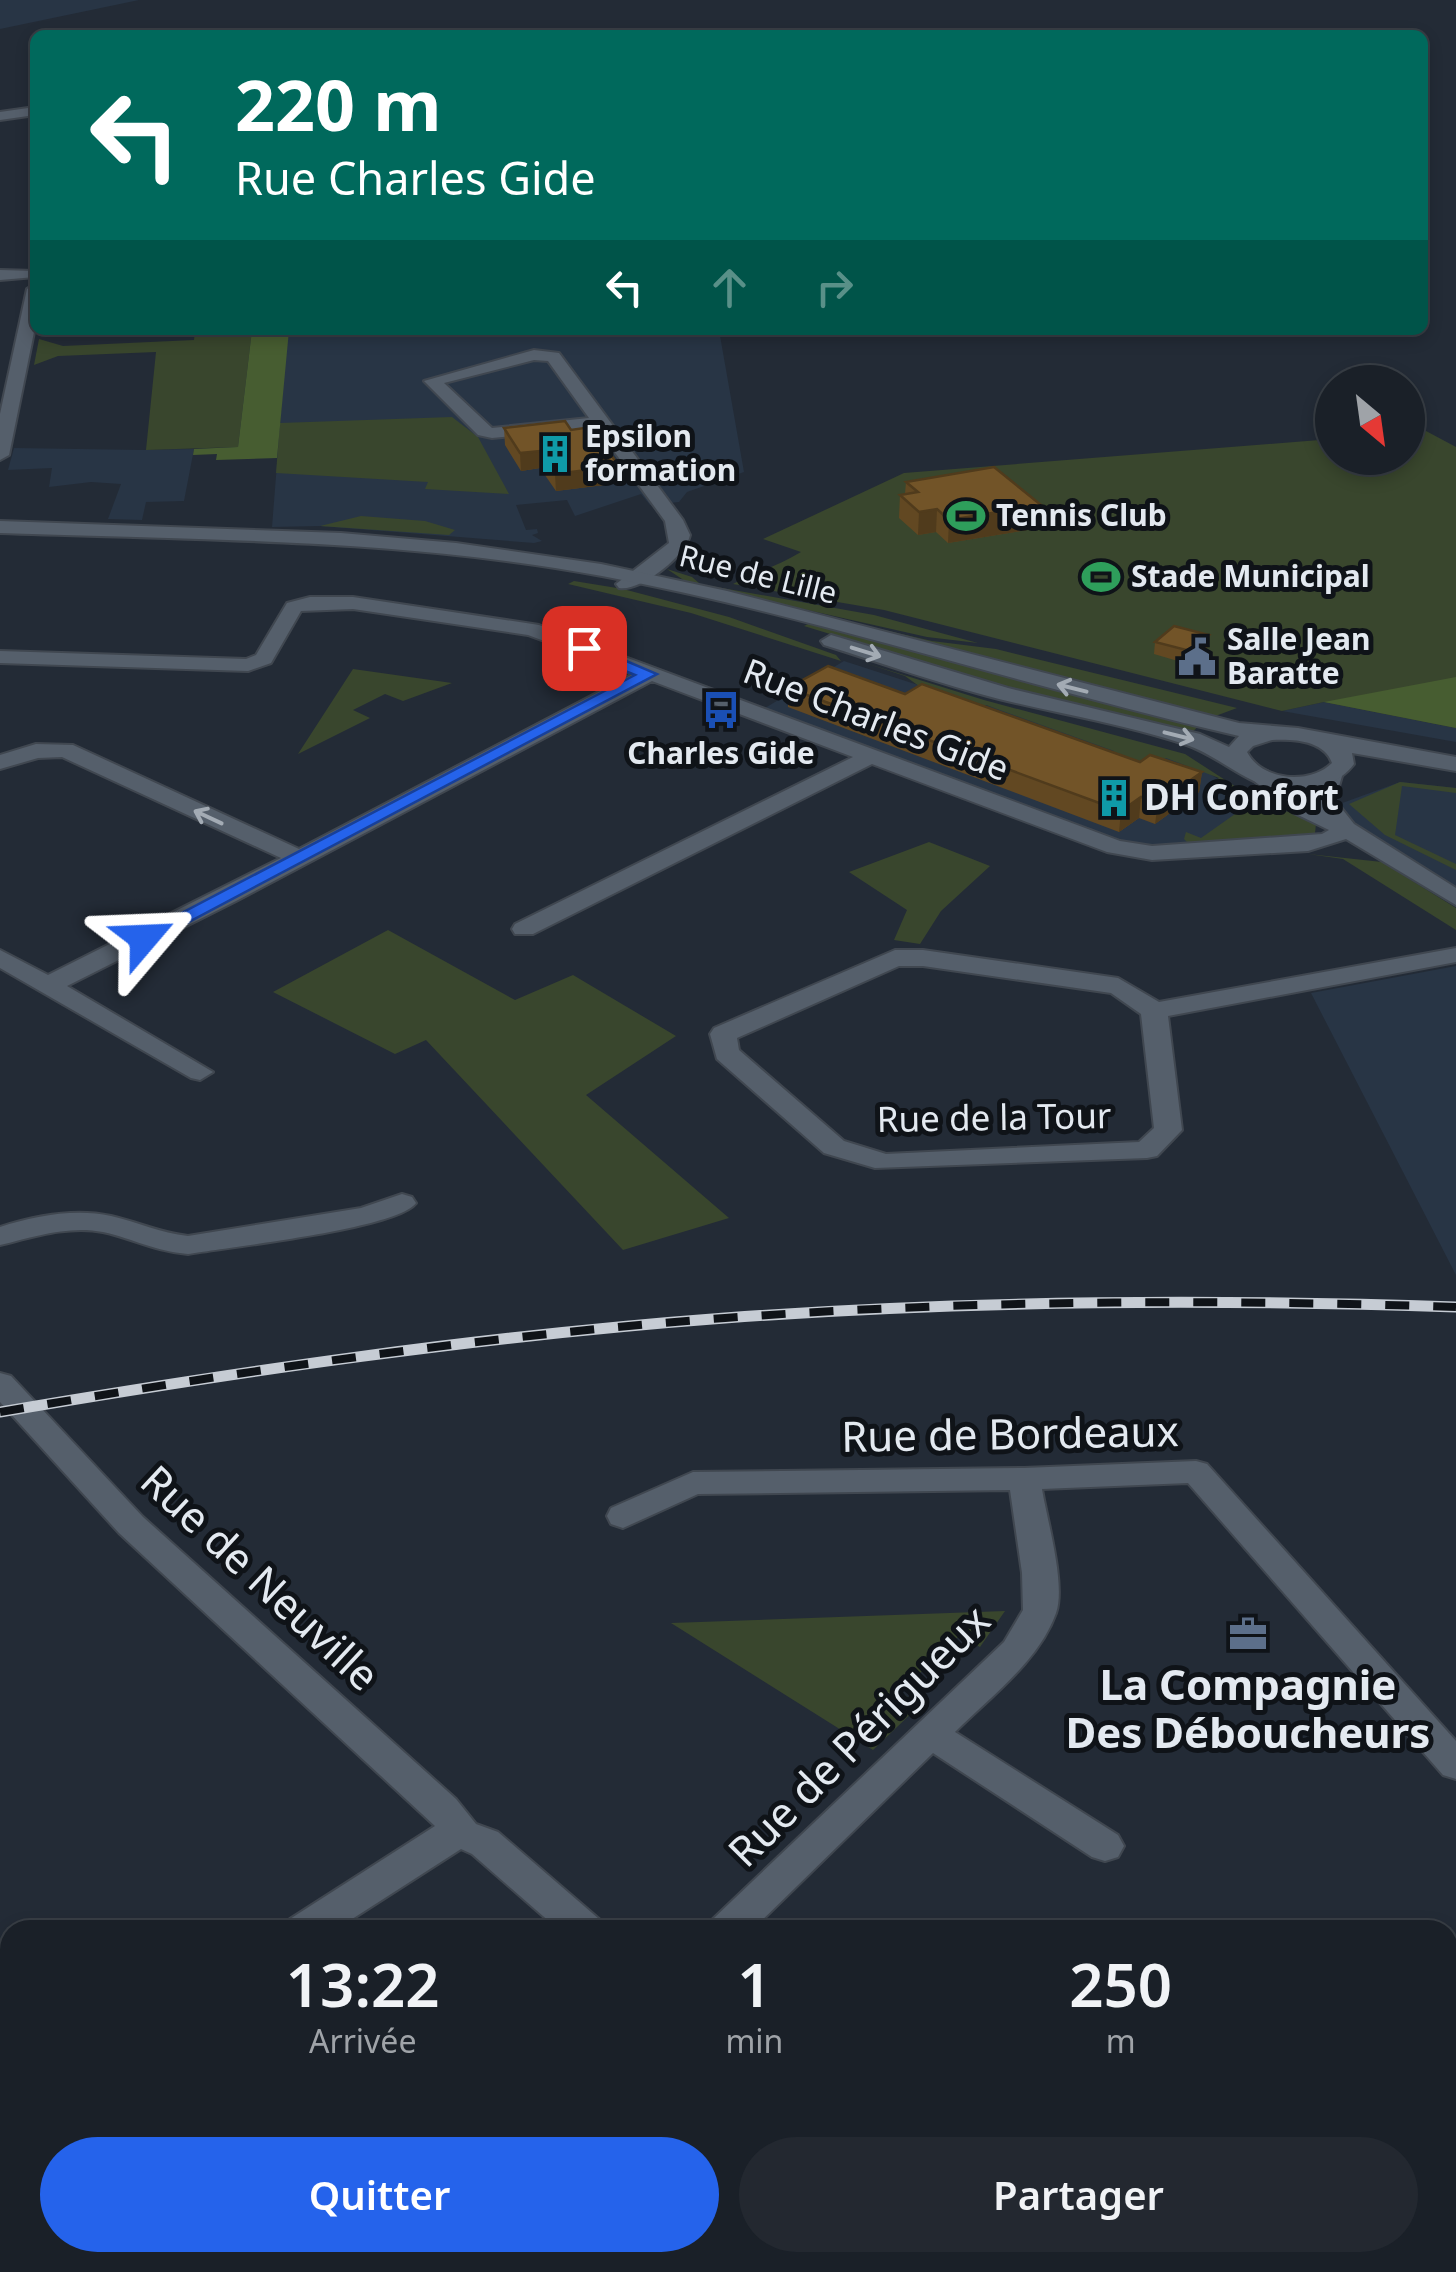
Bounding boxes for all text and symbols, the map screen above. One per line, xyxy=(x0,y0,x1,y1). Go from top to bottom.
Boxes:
text: 220 m xyxy=(235,56,442,152)
icon: left xyxy=(70,70,200,200)
text: Rue Charles Gide xyxy=(235,147,596,208)
icon: left xyxy=(597,260,652,315)
icon: ahead xyxy=(702,260,757,315)
icon: right xyxy=(807,260,862,315)
north arrow xyxy=(1315,365,1425,475)
map controls xyxy=(1315,365,1425,475)
place label: Epsilon formation xyxy=(585,415,736,490)
building icon: Epsilon formation xyxy=(534,433,576,475)
place label: Tennis Club xyxy=(996,494,1167,535)
sports icon: Tennis Club xyxy=(945,495,987,537)
street label: Rue de Lille xyxy=(675,534,841,613)
place label: Stade Municipal xyxy=(1131,555,1370,596)
sports icon: Stade Municipal xyxy=(1080,556,1122,598)
pin xyxy=(542,606,627,691)
place label: Salle Jean Baratte xyxy=(1227,618,1370,693)
icon: arrive xyxy=(557,621,612,676)
public building icon: Salle Jean Baratte xyxy=(1176,636,1218,678)
one-way arrow xyxy=(850,644,881,662)
street label: Rue Charles Gide xyxy=(737,646,1016,791)
one-way arrow xyxy=(1057,678,1089,696)
bus stop icon: Charles Gide xyxy=(700,689,742,731)
one-way arrow xyxy=(1163,728,1195,747)
place label: Charles Gide xyxy=(627,732,815,773)
place label: DH Confort xyxy=(1144,773,1339,820)
building icon: DH Confort xyxy=(1093,777,1135,819)
one-way arrow xyxy=(194,807,224,826)
position arrow xyxy=(92,886,196,990)
street label: Rue de la Tour xyxy=(876,1091,1112,1142)
street label: Rue de Bordeaux xyxy=(841,1401,1179,1464)
street label: Rue de Neuville xyxy=(130,1452,392,1702)
street label: Rue de Périgueux xyxy=(715,1592,1001,1878)
office icon: La Compagnie Des Déboucheurs xyxy=(1227,1613,1269,1655)
place label: La Compagnie Des Déboucheurs xyxy=(1066,1655,1430,1760)
text: 13:22 xyxy=(286,1943,440,2025)
text: 1 xyxy=(737,1943,772,2025)
text: 250 xyxy=(1069,1943,1172,2025)
text: Arrivée xyxy=(309,2019,416,2062)
text: min xyxy=(725,2019,783,2062)
text: m xyxy=(1106,2019,1136,2062)
button: Quitter xyxy=(40,2137,719,2252)
button: Partager xyxy=(739,2137,1418,2252)

